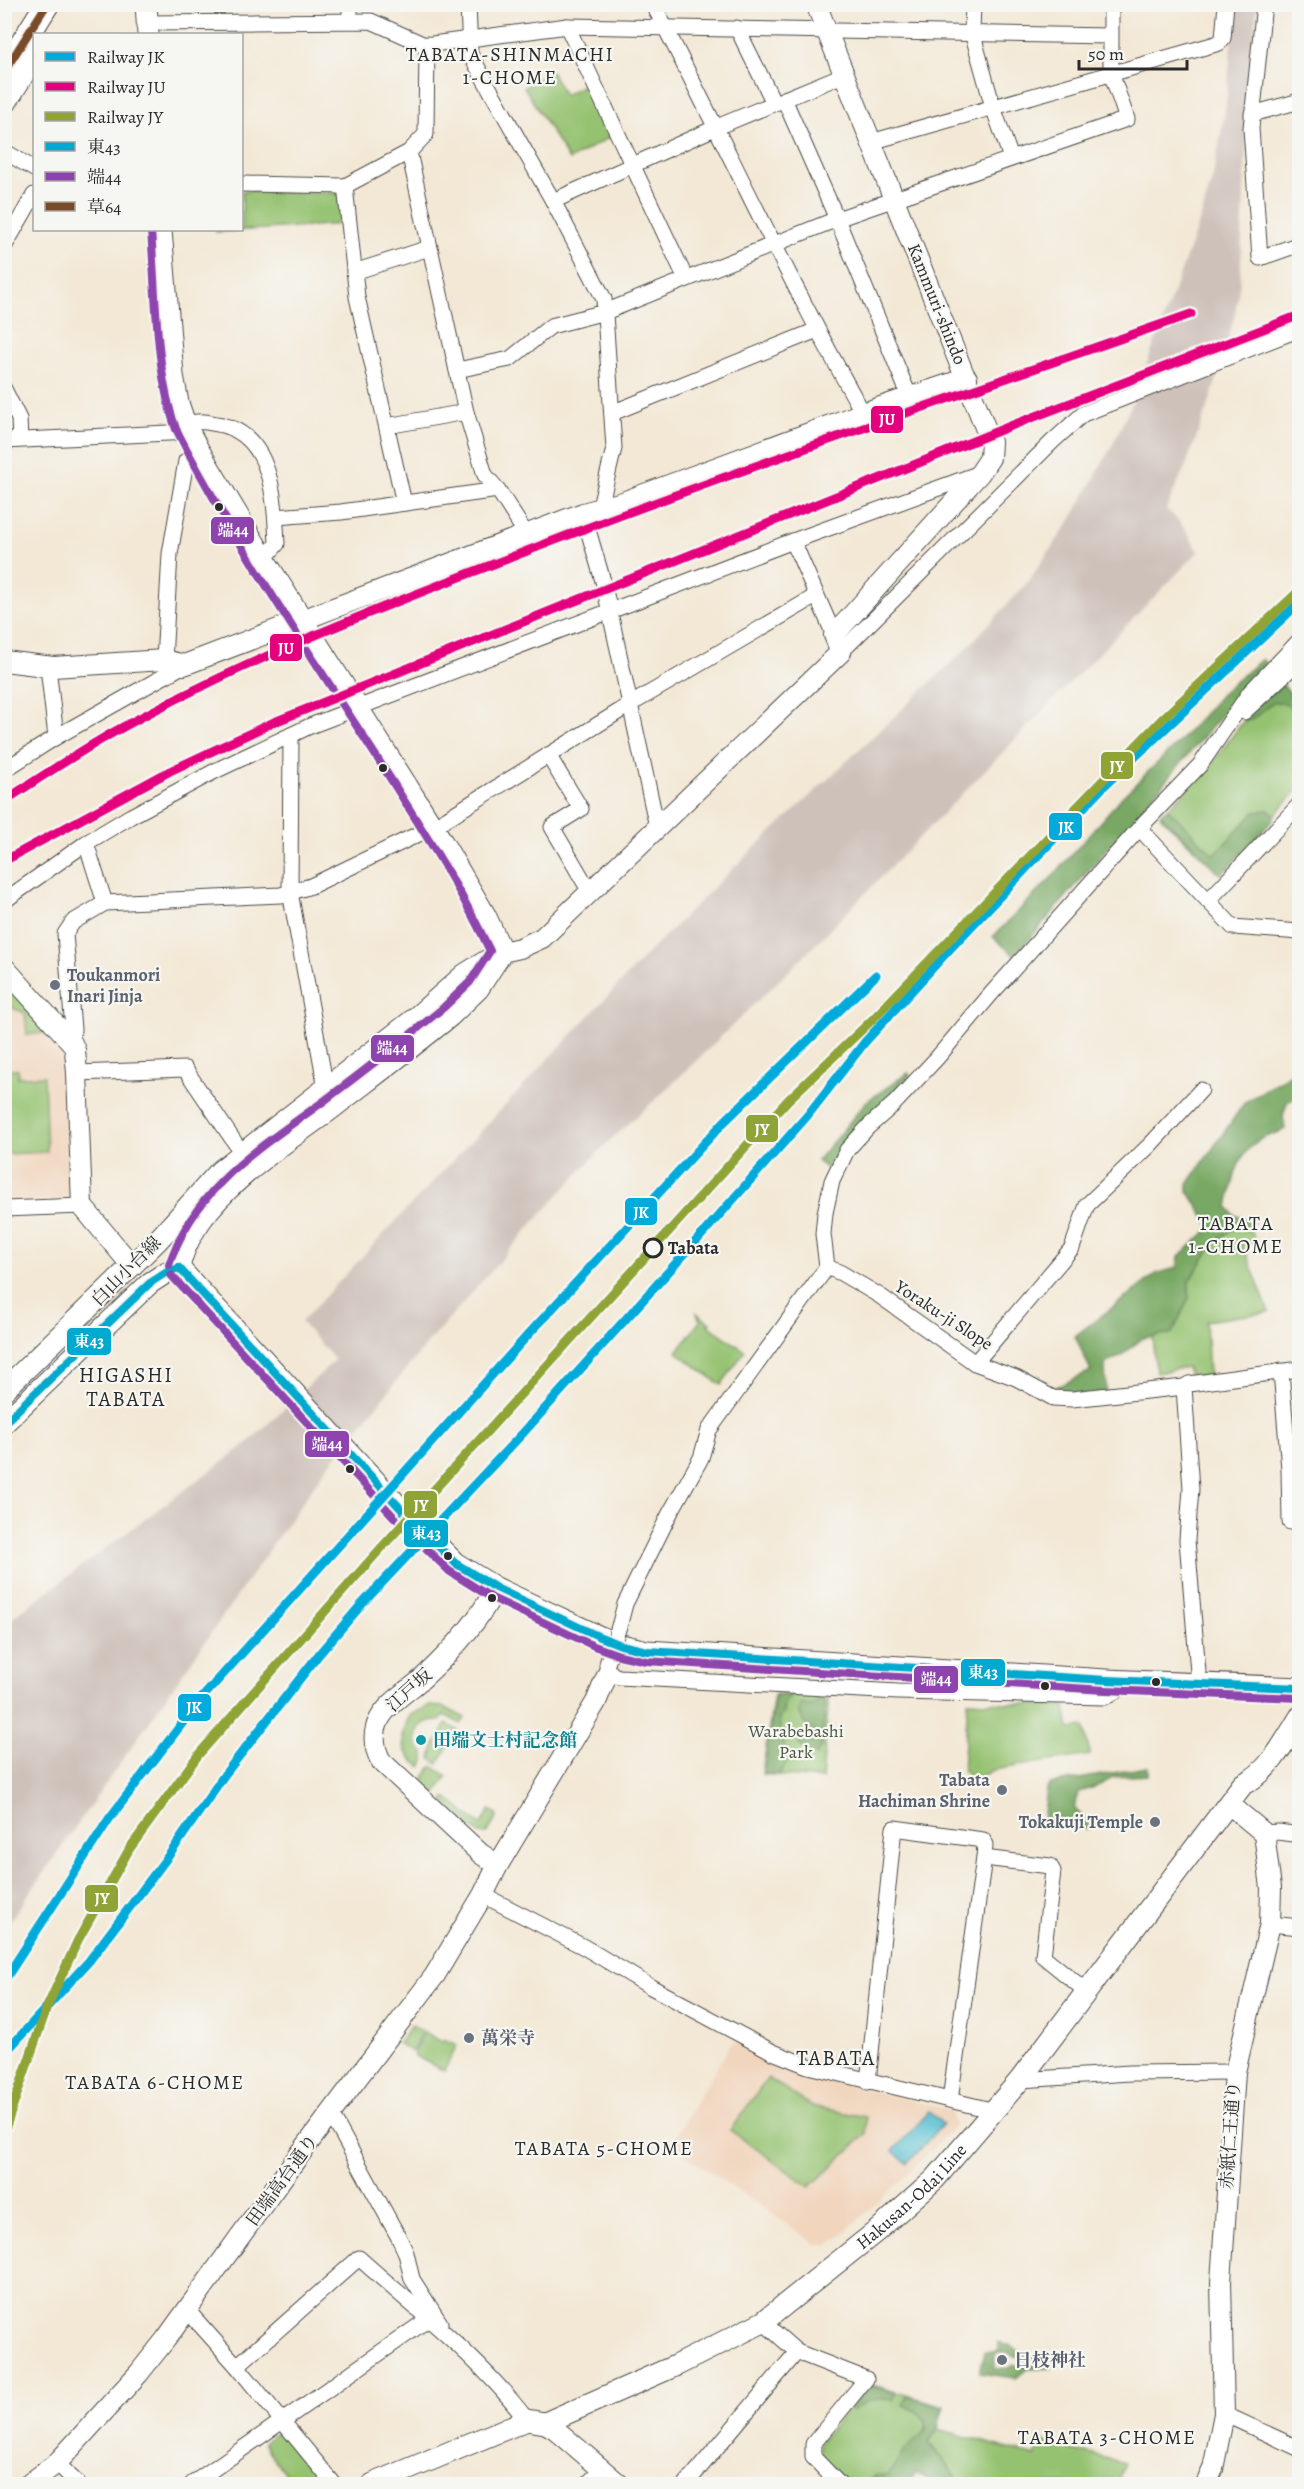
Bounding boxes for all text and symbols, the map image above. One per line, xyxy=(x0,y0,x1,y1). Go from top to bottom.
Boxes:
legend xyxy=(33,33,243,231)
scale bar xyxy=(1079,33,1187,71)
district label: TABATA-SHINMACHI 1-CHOME xyxy=(406,41,614,91)
text: 50 m xyxy=(1088,42,1124,66)
text: Railway JK xyxy=(87,45,165,69)
text: Railway JU xyxy=(87,75,166,99)
text: Railway JY xyxy=(87,105,164,129)
text: 東43 xyxy=(87,135,121,159)
text: 端44 xyxy=(87,165,121,189)
text: 草64 xyxy=(87,195,121,219)
street label: Kammuri-shindo xyxy=(902,240,972,368)
line badge: JU xyxy=(870,405,904,434)
text: JU xyxy=(879,409,895,431)
unlabelled marker xyxy=(213,501,225,513)
line badge: 端44 xyxy=(210,516,255,545)
text: 端44 xyxy=(217,520,249,542)
line badge: JU xyxy=(269,633,303,662)
text: JU xyxy=(278,638,294,660)
line badge: JY xyxy=(1100,751,1134,780)
text: JY xyxy=(1110,756,1125,778)
unlabelled marker xyxy=(377,762,389,774)
line badge: JK xyxy=(1048,812,1083,841)
text: JK xyxy=(1058,817,1074,839)
place label: Toukanmori Inari Jinja xyxy=(67,963,160,1008)
marker: Toukanmori Inari Jinja xyxy=(48,978,62,992)
line badge: 端44 xyxy=(370,1034,415,1063)
text: 端44 xyxy=(376,1038,408,1060)
line badge: JY xyxy=(745,1114,779,1143)
text: JY xyxy=(755,1119,770,1141)
line badge: JK xyxy=(624,1197,658,1226)
text: JK xyxy=(633,1202,649,1224)
district label: TABATA 1-CHOME xyxy=(1188,1210,1284,1260)
street label: 白山小台線 xyxy=(86,1231,166,1311)
place label: Tabata xyxy=(668,1236,719,1260)
marker: Tabata xyxy=(643,1238,663,1258)
street label: Yoraku-ji Slope xyxy=(890,1274,997,1356)
line badge: 東43 xyxy=(66,1327,112,1356)
text: 東43 xyxy=(74,1331,104,1353)
district label: HIGASHI TABATA xyxy=(79,1361,173,1413)
line badge: 端44 xyxy=(304,1430,350,1458)
text: 端44 xyxy=(311,1434,343,1456)
unlabelled marker xyxy=(344,1463,356,1475)
line badge: JY xyxy=(403,1490,438,1519)
text: JY xyxy=(414,1495,429,1517)
line badge: 東43 xyxy=(403,1519,449,1548)
text: 東43 xyxy=(411,1523,441,1545)
unlabelled marker xyxy=(442,1550,454,1562)
unlabelled marker xyxy=(486,1592,498,1604)
line badge: 東43 xyxy=(960,1658,1006,1687)
text: 東43 xyxy=(968,1662,998,1684)
street label: 江戸坂 xyxy=(381,1663,437,1717)
line badge: 端44 xyxy=(913,1665,959,1694)
text: 端44 xyxy=(920,1669,952,1691)
unlabelled marker xyxy=(1150,1676,1162,1688)
unlabelled marker xyxy=(1039,1680,1051,1692)
line badge: JK xyxy=(177,1693,212,1722)
text: JK xyxy=(186,1697,202,1719)
park label: Warabebashi Park xyxy=(747,1719,844,1764)
place label: 田端文士村記念館 xyxy=(433,1728,577,1752)
marker: 田端文士村記念館 xyxy=(414,1733,428,1747)
place label: Tabata Hachiman Shrine xyxy=(858,1768,990,1813)
marker: Tabata Hachiman Shrine xyxy=(995,1783,1009,1797)
place label: Tokakuji Temple xyxy=(1019,1810,1143,1834)
marker: Tokakuji Temple xyxy=(1148,1815,1162,1829)
line badge: JY xyxy=(84,1884,119,1913)
text: JY xyxy=(95,1888,110,1910)
place label: 萬栄寺 xyxy=(481,2026,535,2050)
marker: 萬栄寺 xyxy=(462,2031,476,2045)
district label: TABATA xyxy=(796,2044,876,2072)
district label: TABATA 6-CHOME xyxy=(65,2069,245,2096)
street label: 赤紙仁王通り xyxy=(1214,2080,1246,2190)
street label: 田端高台通り xyxy=(241,2129,323,2231)
district label: TABATA 5-CHOME xyxy=(515,2135,693,2162)
street label: Hakusan-Odai Line xyxy=(851,2139,972,2255)
place label: 日枝神社 xyxy=(1014,2348,1086,2372)
marker: 日枝神社 xyxy=(995,2353,1009,2367)
district label: TABATA 3-CHOME xyxy=(1018,2424,1196,2451)

